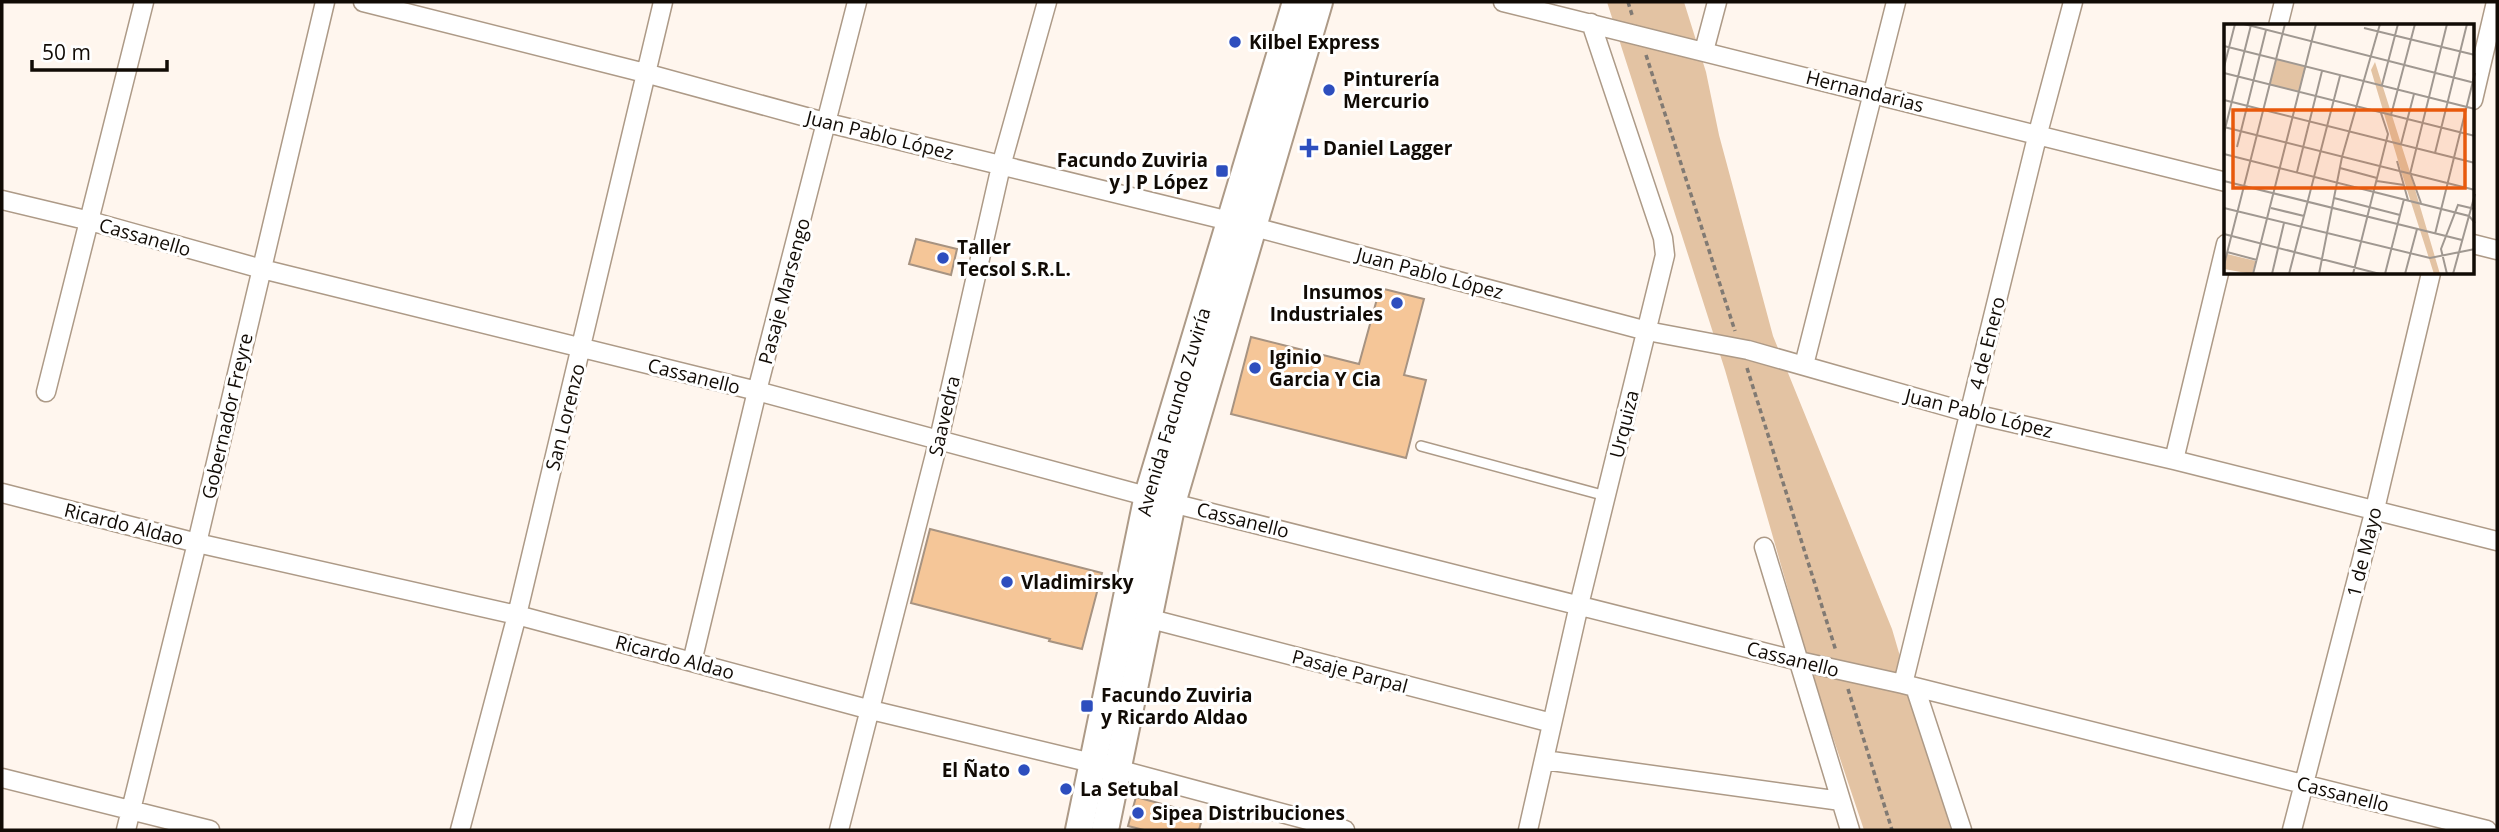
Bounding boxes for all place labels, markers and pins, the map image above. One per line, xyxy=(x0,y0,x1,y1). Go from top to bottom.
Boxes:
place label: Kilbel Express xyxy=(1249,29,1380,55)
marker: Kilbel Express xyxy=(1227,34,1243,50)
place label: Pinturería Mercurio xyxy=(1343,66,1440,114)
marker: Pinturería Mercurio xyxy=(1321,82,1337,98)
place label: Daniel Lagger xyxy=(1323,135,1453,161)
marker: Daniel Lagger xyxy=(1301,140,1317,156)
place label: Facundo Zuviria y J P López xyxy=(1057,147,1208,195)
marker: Facundo Zuviria y J P López xyxy=(1214,163,1230,179)
place label: Taller Tecsol S.R.L. xyxy=(957,234,1071,282)
marker: Taller Tecsol S.R.L. xyxy=(935,250,951,266)
place label: Insumos Industriales xyxy=(1270,279,1383,327)
marker: Insumos Industriales xyxy=(1389,295,1405,311)
place label: Iginio Garcia Y Cia xyxy=(1269,344,1381,392)
marker: Iginio Garcia Y Cia xyxy=(1247,360,1263,376)
place label: Vladimirsky xyxy=(1021,569,1134,595)
marker: Vladimirsky xyxy=(999,574,1015,590)
place label: Facundo Zuviria y Ricardo Aldao xyxy=(1101,682,1252,730)
marker: Facundo Zuviria y Ricardo Aldao xyxy=(1079,698,1095,714)
place label: El Ñato xyxy=(942,757,1010,783)
marker: El Ñato xyxy=(1016,762,1032,778)
place label: La Setubal xyxy=(1080,776,1179,802)
marker: La Setubal xyxy=(1058,781,1074,797)
place label: Sipea Distribuciones xyxy=(1152,800,1345,826)
marker: Sipea Distribuciones xyxy=(1130,805,1146,821)

